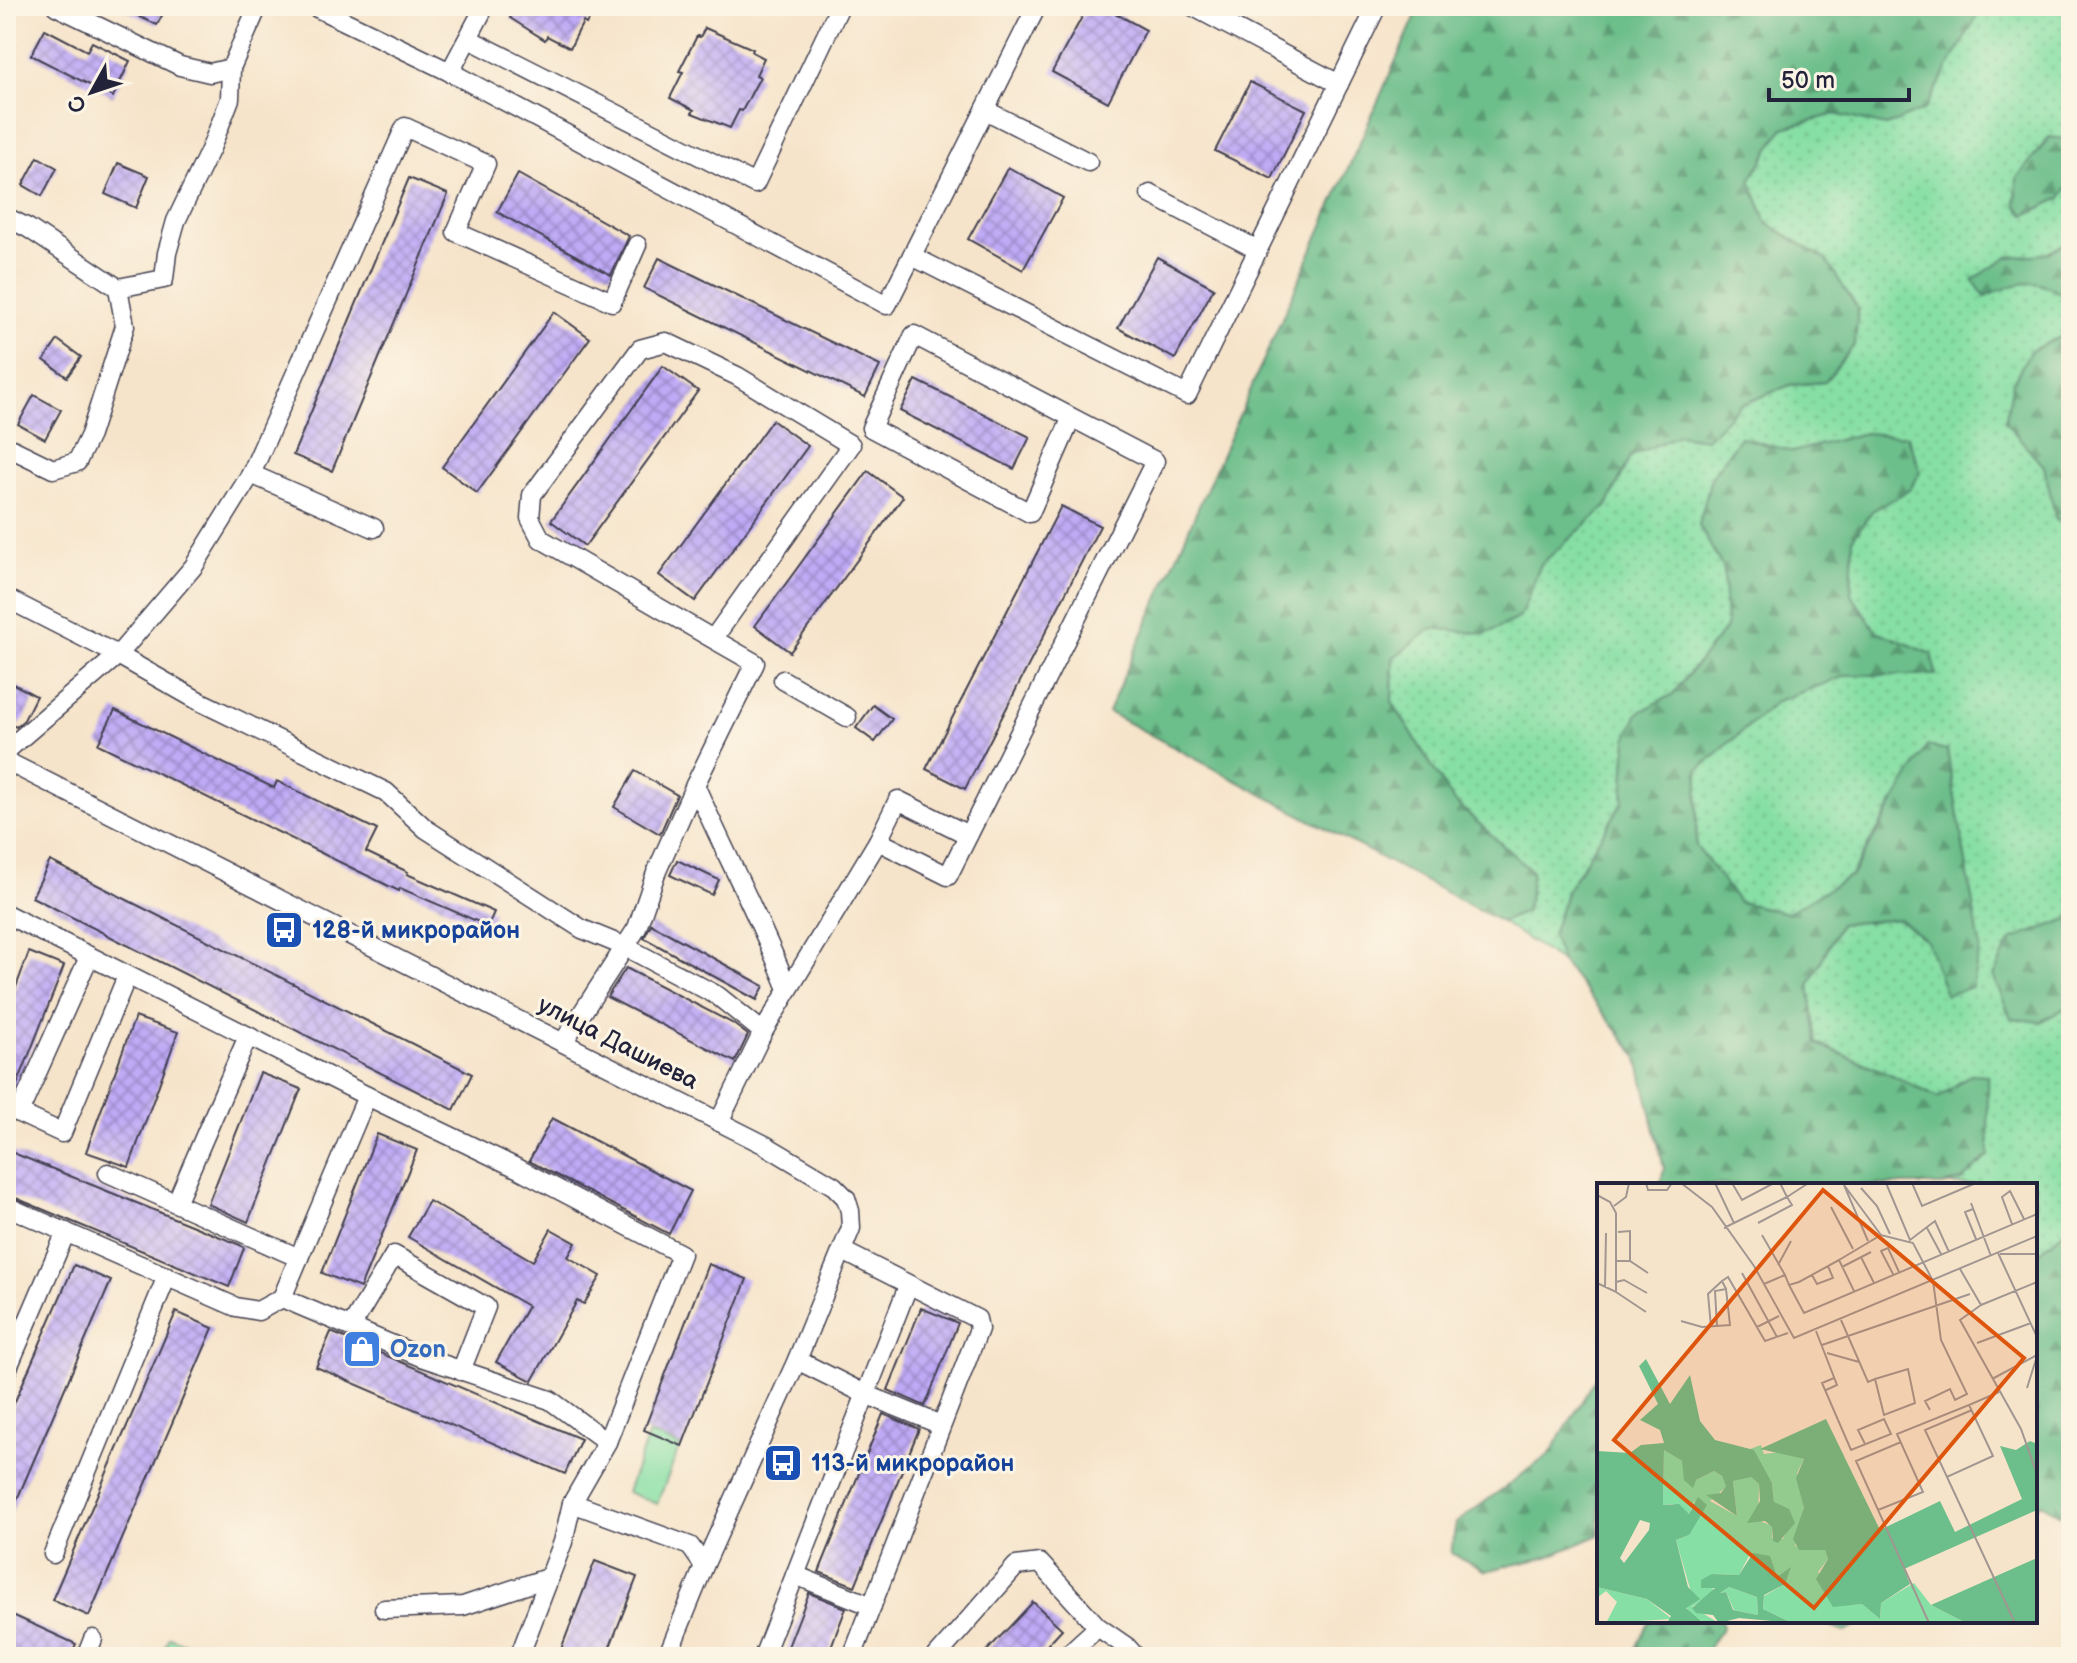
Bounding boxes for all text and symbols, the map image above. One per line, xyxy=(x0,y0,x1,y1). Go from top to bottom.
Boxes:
north arrow xyxy=(52,52,132,132)
scale bar xyxy=(1769,52,1909,102)
text: 50 m xyxy=(1781,66,1835,95)
text: С xyxy=(63,89,93,118)
bus stop icon: 128-й микрорайон xyxy=(263,909,305,951)
place label: 128-й микрорайон xyxy=(312,916,520,945)
street label: улица Дашиева xyxy=(533,990,703,1096)
inset map xyxy=(1597,1183,2037,1623)
shop icon: Ozon xyxy=(341,1328,383,1370)
place label: Ozon xyxy=(390,1335,446,1364)
bus stop icon: 113-й микрорайон xyxy=(762,1442,804,1484)
place label: 113-й микрорайон xyxy=(811,1449,1014,1478)

